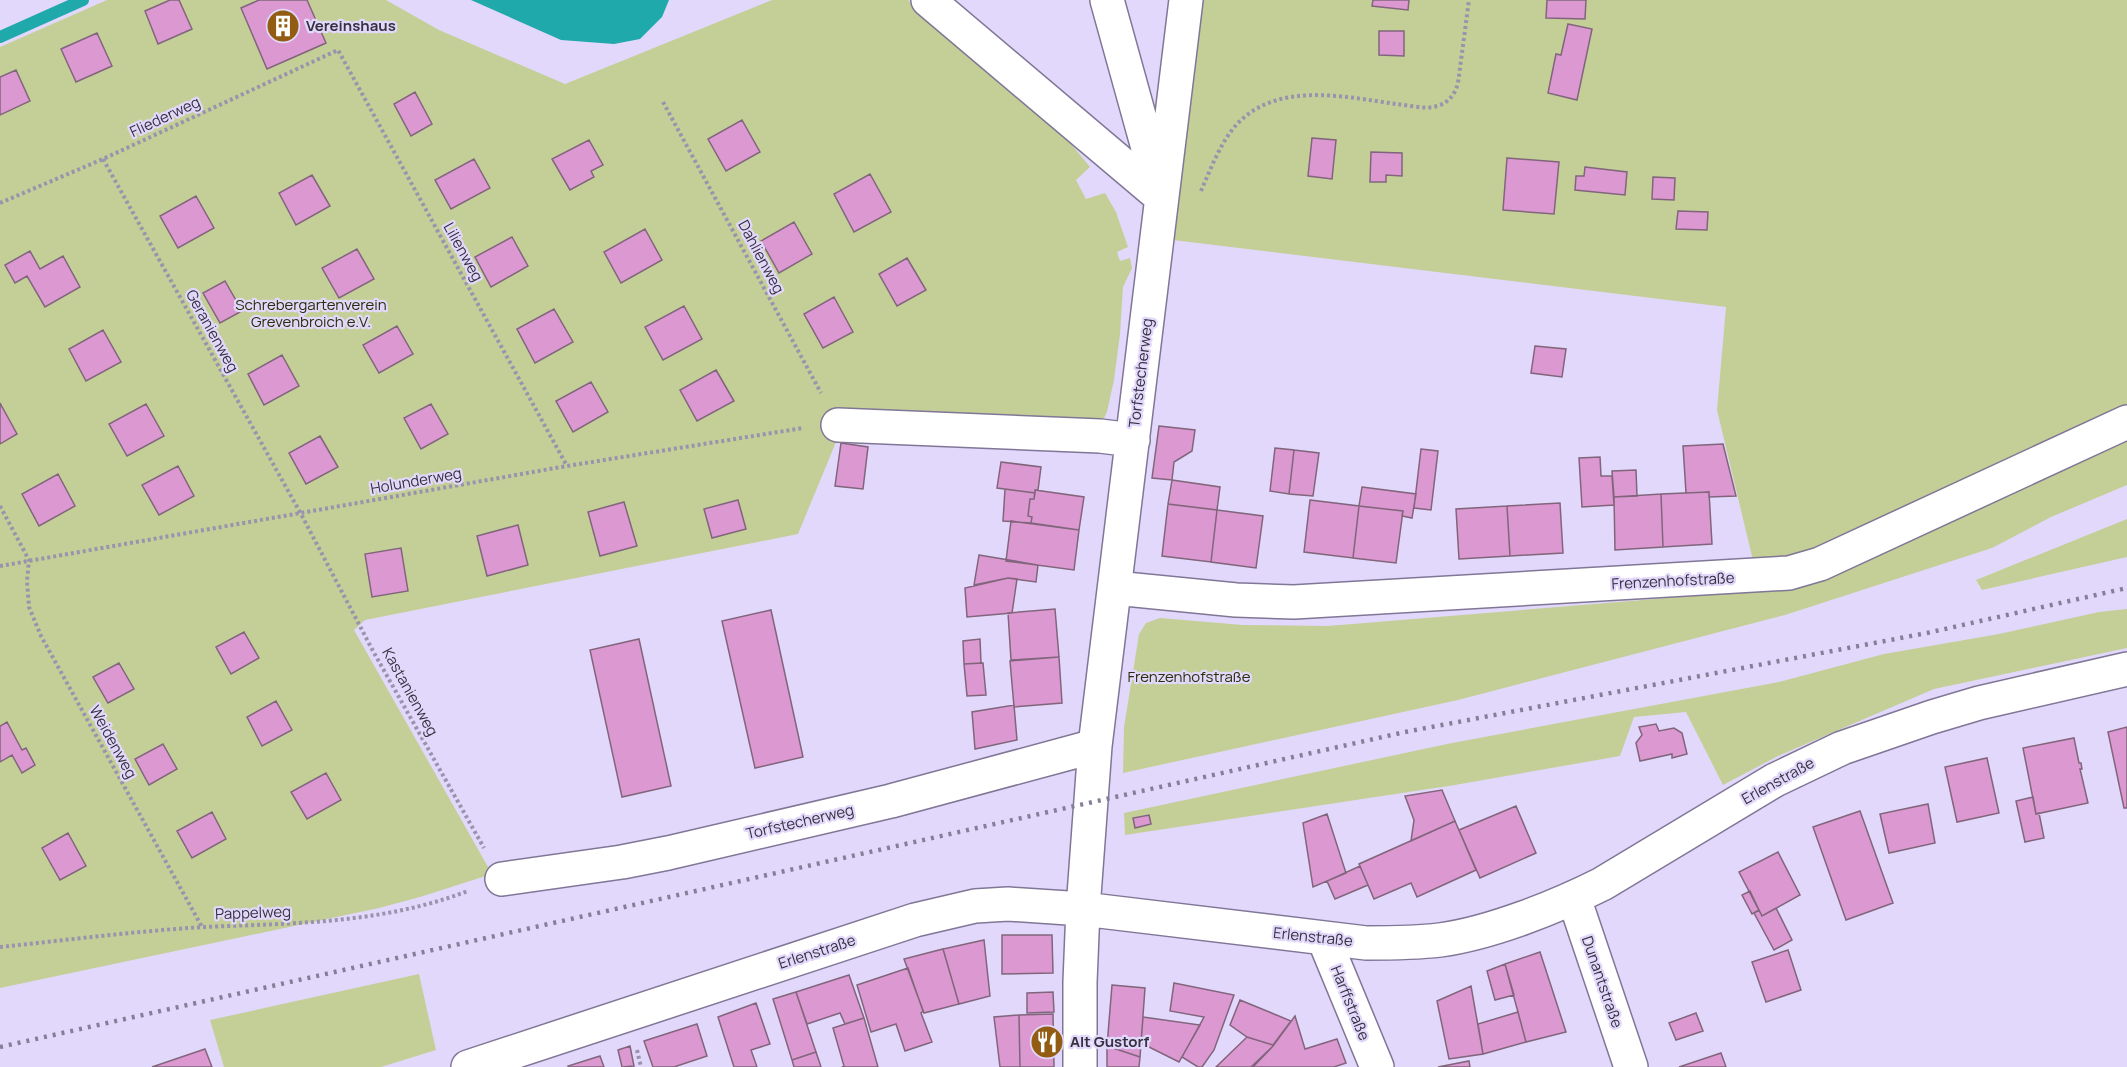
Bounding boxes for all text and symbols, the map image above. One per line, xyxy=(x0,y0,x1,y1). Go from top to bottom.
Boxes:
building icon: Vereinshaus xyxy=(265,8,301,44)
place label: Vereinshaus xyxy=(306,15,396,36)
street label: Fliederweg xyxy=(126,91,203,142)
street label: Dahlienweg xyxy=(733,216,790,297)
street label: Lilienweg xyxy=(439,218,488,285)
street label: Geranienweg xyxy=(181,286,244,376)
park label: Schrebergartenverein Grevenbroich e.V. xyxy=(235,294,387,332)
street label: Torfstecherweg xyxy=(1123,317,1158,429)
street label: Holunderweg xyxy=(369,462,463,499)
street label: Frenzenhofstraße xyxy=(1611,567,1735,594)
street label: Kastanienweg xyxy=(377,644,443,740)
park label: Frenzenhofstraße xyxy=(1127,666,1251,687)
street label: Weidenweg xyxy=(85,701,142,782)
street label: Erlenstraße xyxy=(1738,752,1818,809)
street label: Torfstecherweg xyxy=(744,799,856,844)
street label: Pappelweg xyxy=(215,901,291,924)
street label: Erlenstraße xyxy=(1272,922,1354,951)
street label: Erlenstraße xyxy=(776,929,858,974)
street label: Dunantstraße xyxy=(1577,933,1628,1031)
street label: Harffstraße xyxy=(1326,962,1375,1044)
restaurant icon: Alt Gustorf xyxy=(1029,1024,1065,1060)
place label: Alt Gustorf xyxy=(1070,1031,1150,1052)

